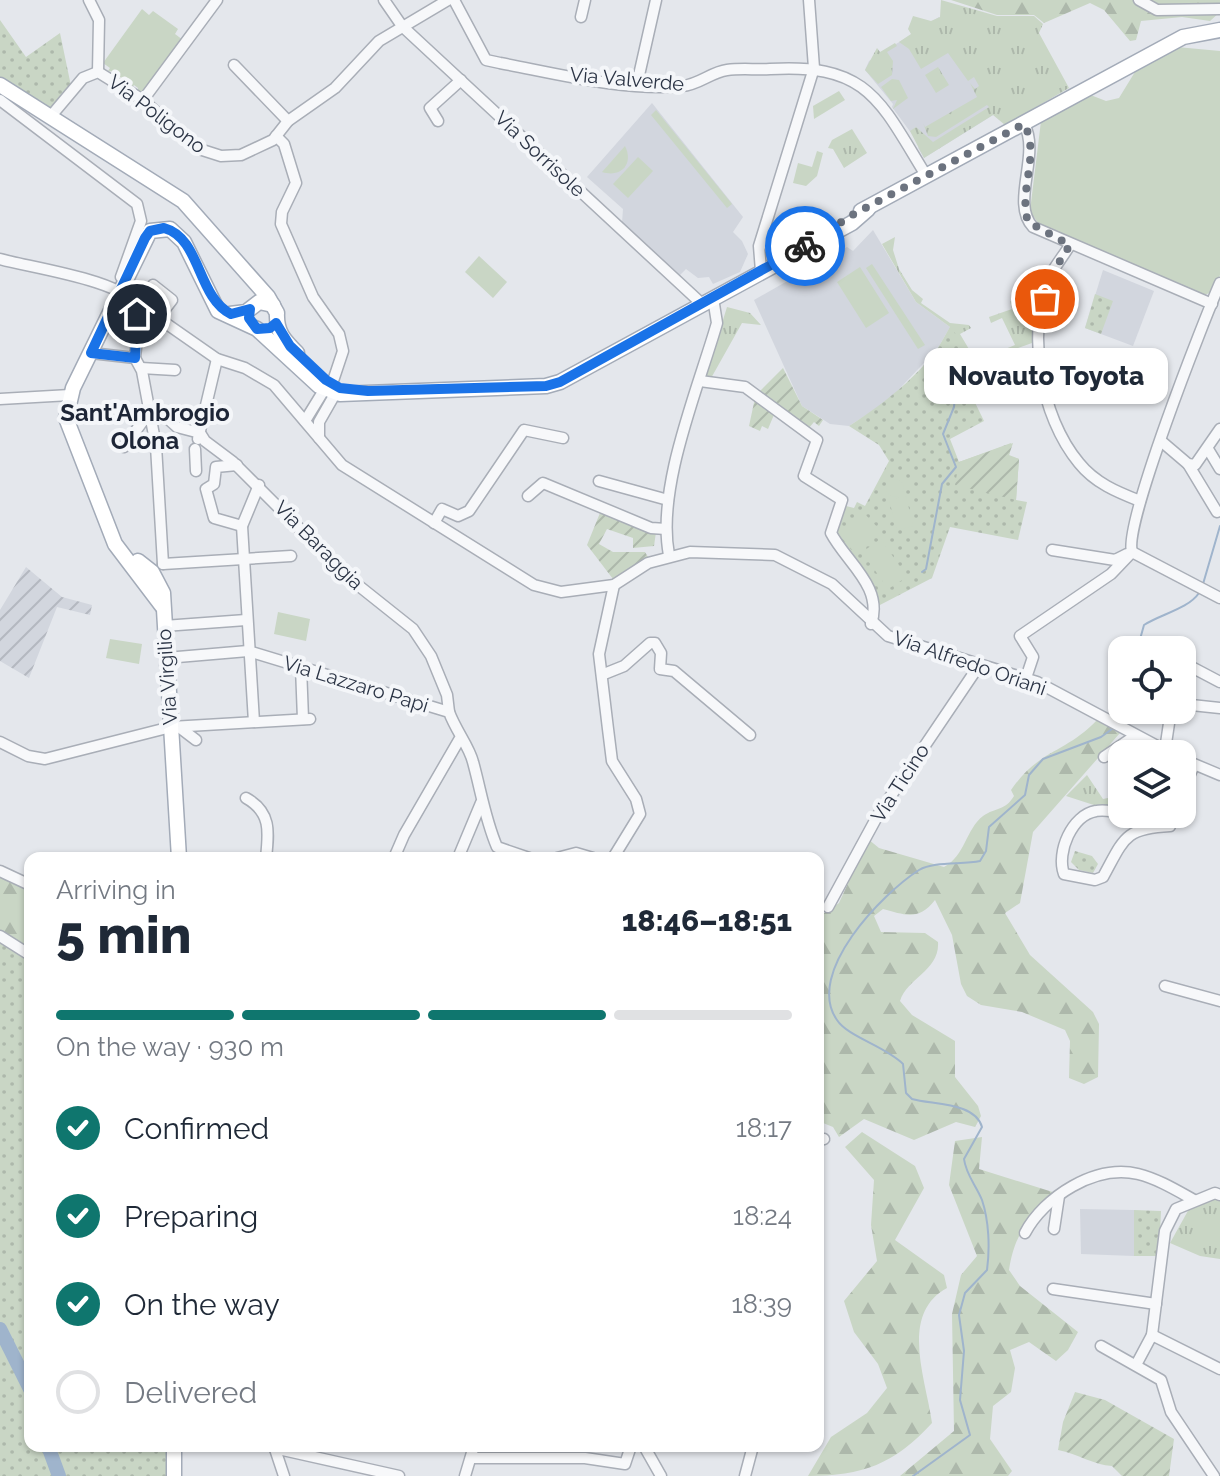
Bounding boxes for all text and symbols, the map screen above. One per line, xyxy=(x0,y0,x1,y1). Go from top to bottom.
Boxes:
street label: Via Valverde xyxy=(569,62,685,96)
street label: Via Poligono xyxy=(104,70,210,158)
street label: Via Sorrisole xyxy=(490,106,590,202)
courier xyxy=(765,206,845,286)
icon: bike xyxy=(783,224,827,268)
pin xyxy=(1011,265,1079,333)
icon: bag xyxy=(1023,277,1067,321)
pin xyxy=(103,280,171,348)
icon: home xyxy=(115,292,159,336)
callout: Novauto Toyota xyxy=(923,347,1167,403)
text: Novauto Toyota xyxy=(948,361,1144,391)
district label: Sant'Ambrogio Olona xyxy=(60,398,230,455)
street label: Via Baraggia xyxy=(269,495,369,595)
street label: Via Alfredo Oriani xyxy=(890,626,1050,700)
street label: Via Virgilio xyxy=(152,628,182,726)
map controls xyxy=(1108,636,1196,828)
button: locate xyxy=(1108,636,1196,724)
street label: Via Lazzaro Papi xyxy=(280,650,432,718)
street label: Via Ticino xyxy=(866,739,934,827)
button: layers xyxy=(1108,740,1196,828)
text: Arriving in xyxy=(56,875,176,905)
text: 18:46–18:51 xyxy=(622,903,792,938)
text: 5 min xyxy=(56,904,192,965)
text: On the way · 930 m xyxy=(56,1032,284,1062)
icon: check xyxy=(56,1106,100,1150)
text: Confirmed xyxy=(124,1111,269,1146)
text: 18:17 xyxy=(736,1113,792,1143)
icon: check xyxy=(56,1194,100,1238)
text: Preparing xyxy=(124,1199,258,1234)
text: 18:24 xyxy=(733,1201,792,1231)
icon: check xyxy=(56,1282,100,1326)
text: On the way xyxy=(124,1287,280,1322)
text: 18:39 xyxy=(731,1289,792,1319)
text: Delivered xyxy=(124,1375,257,1410)

